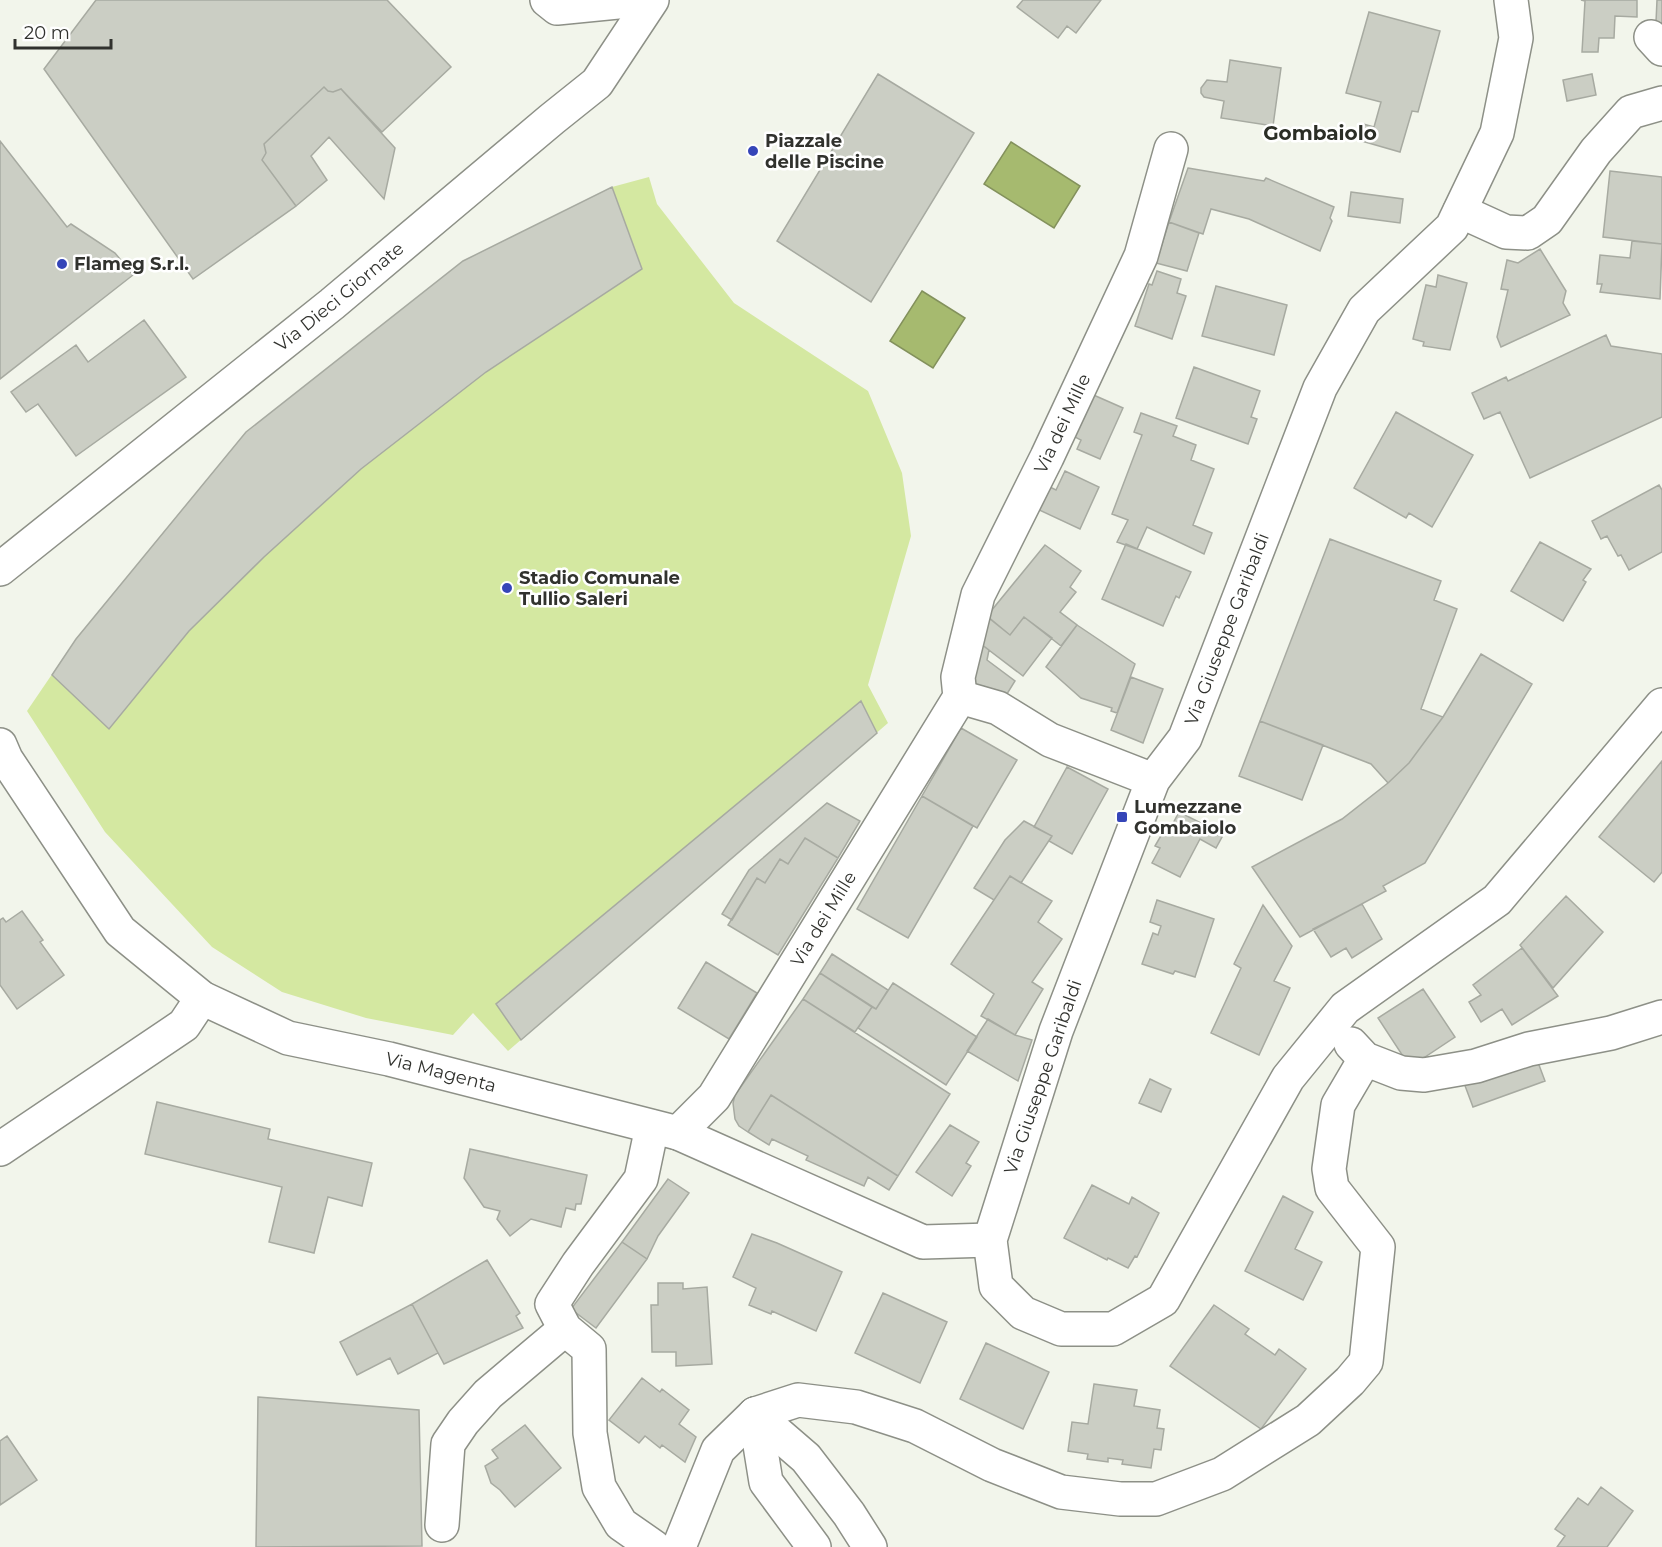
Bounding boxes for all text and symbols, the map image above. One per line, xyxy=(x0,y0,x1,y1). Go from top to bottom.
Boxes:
scale bar xyxy=(15,12,111,50)
text: 20 m xyxy=(24,22,70,44)
district label: Gombaiolo xyxy=(1263,121,1377,145)
place label: Piazzale delle Piscine xyxy=(765,130,884,173)
marker: Piazzale delle Piscine xyxy=(746,144,760,158)
street label: Via Dieci Giornate xyxy=(270,237,408,356)
place label: Flameg S.r.l. xyxy=(74,253,189,275)
marker: Flameg S.r.l. xyxy=(55,257,69,271)
street label: Via dei Mille xyxy=(1029,370,1095,477)
street label: Via Giuseppe Garibaldi xyxy=(1180,530,1274,728)
place label: Stadio Comunale Tullio Saleri xyxy=(519,567,680,610)
marker: Stadio Comunale Tullio Saleri xyxy=(500,581,514,595)
place label: Lumezzane Gombaiolo xyxy=(1134,796,1242,839)
marker: Lumezzane Gombaiolo xyxy=(1115,810,1129,824)
street label: Via dei Mille xyxy=(786,867,861,971)
street label: Via Giuseppe Garibaldi xyxy=(999,977,1087,1177)
street label: Via Magenta xyxy=(383,1048,498,1097)

